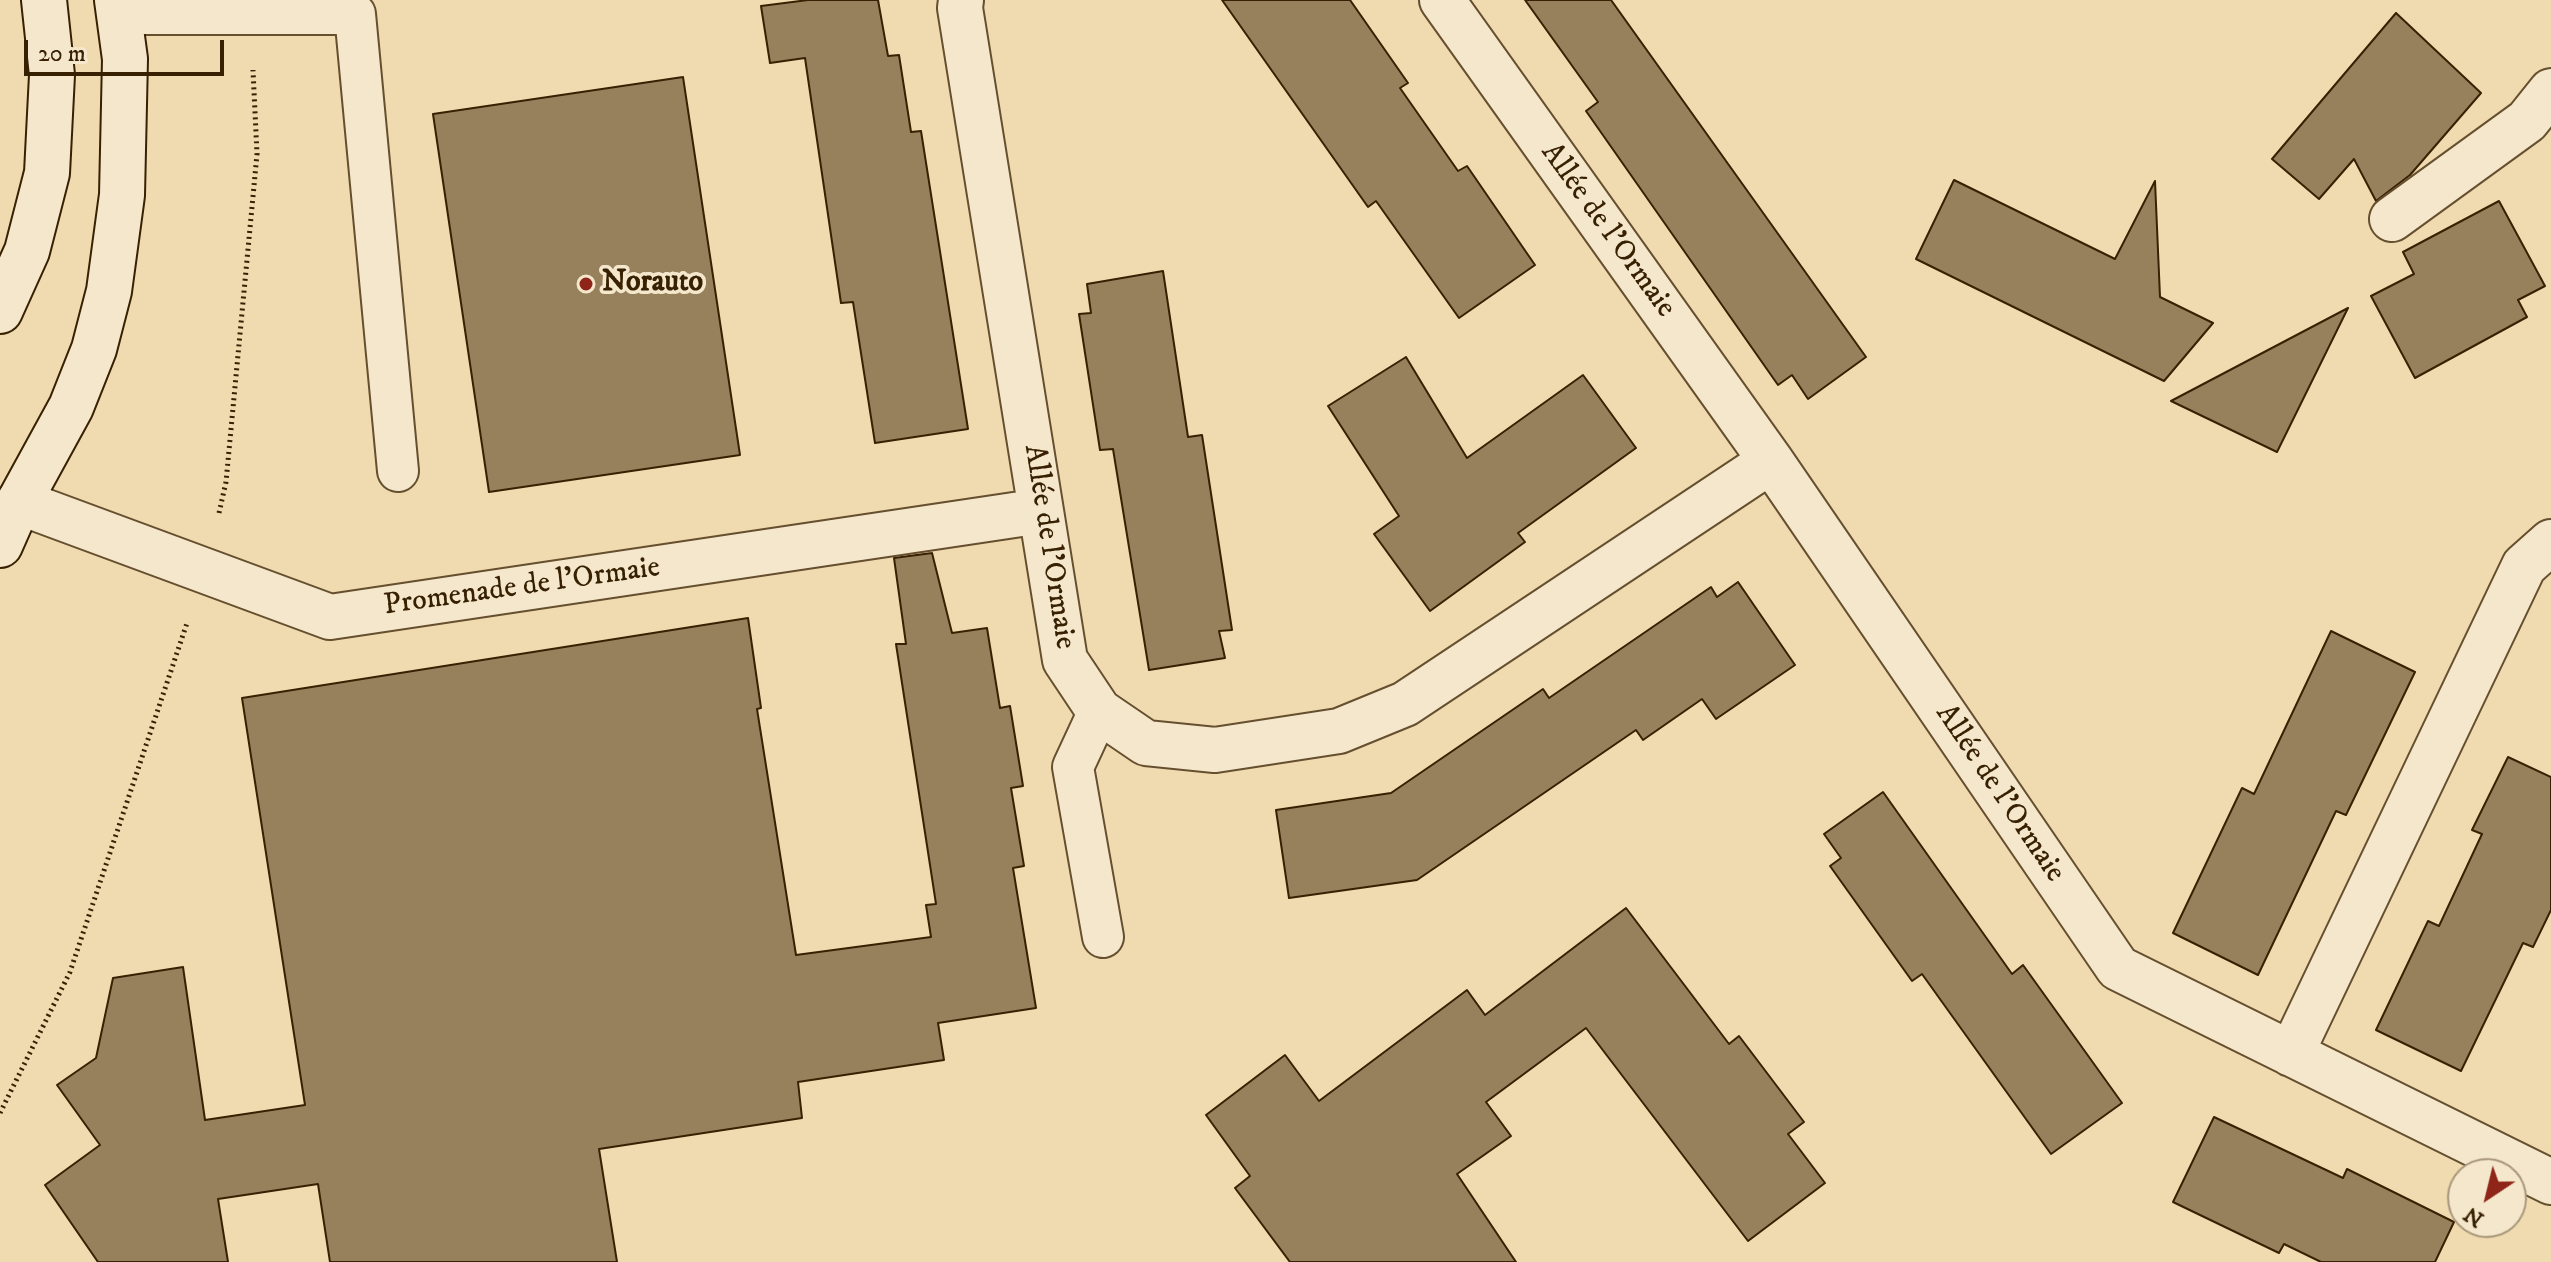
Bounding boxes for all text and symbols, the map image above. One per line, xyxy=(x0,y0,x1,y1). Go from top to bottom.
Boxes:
scale bar xyxy=(28,24,228,74)
text: 20 m xyxy=(38,39,86,69)
street label: Allée de l'Ormaie xyxy=(1532,137,1682,325)
place label: Norauto xyxy=(602,266,703,302)
marker: Norauto xyxy=(577,275,595,293)
street label: Allée de l'Ormaie xyxy=(1014,442,1082,652)
street label: Promenade de l'Ormaie xyxy=(382,551,662,625)
street label: Allée de l'Ormaie xyxy=(1926,698,2072,890)
north arrow xyxy=(2447,1158,2527,1238)
text: N xyxy=(2459,1200,2489,1233)

